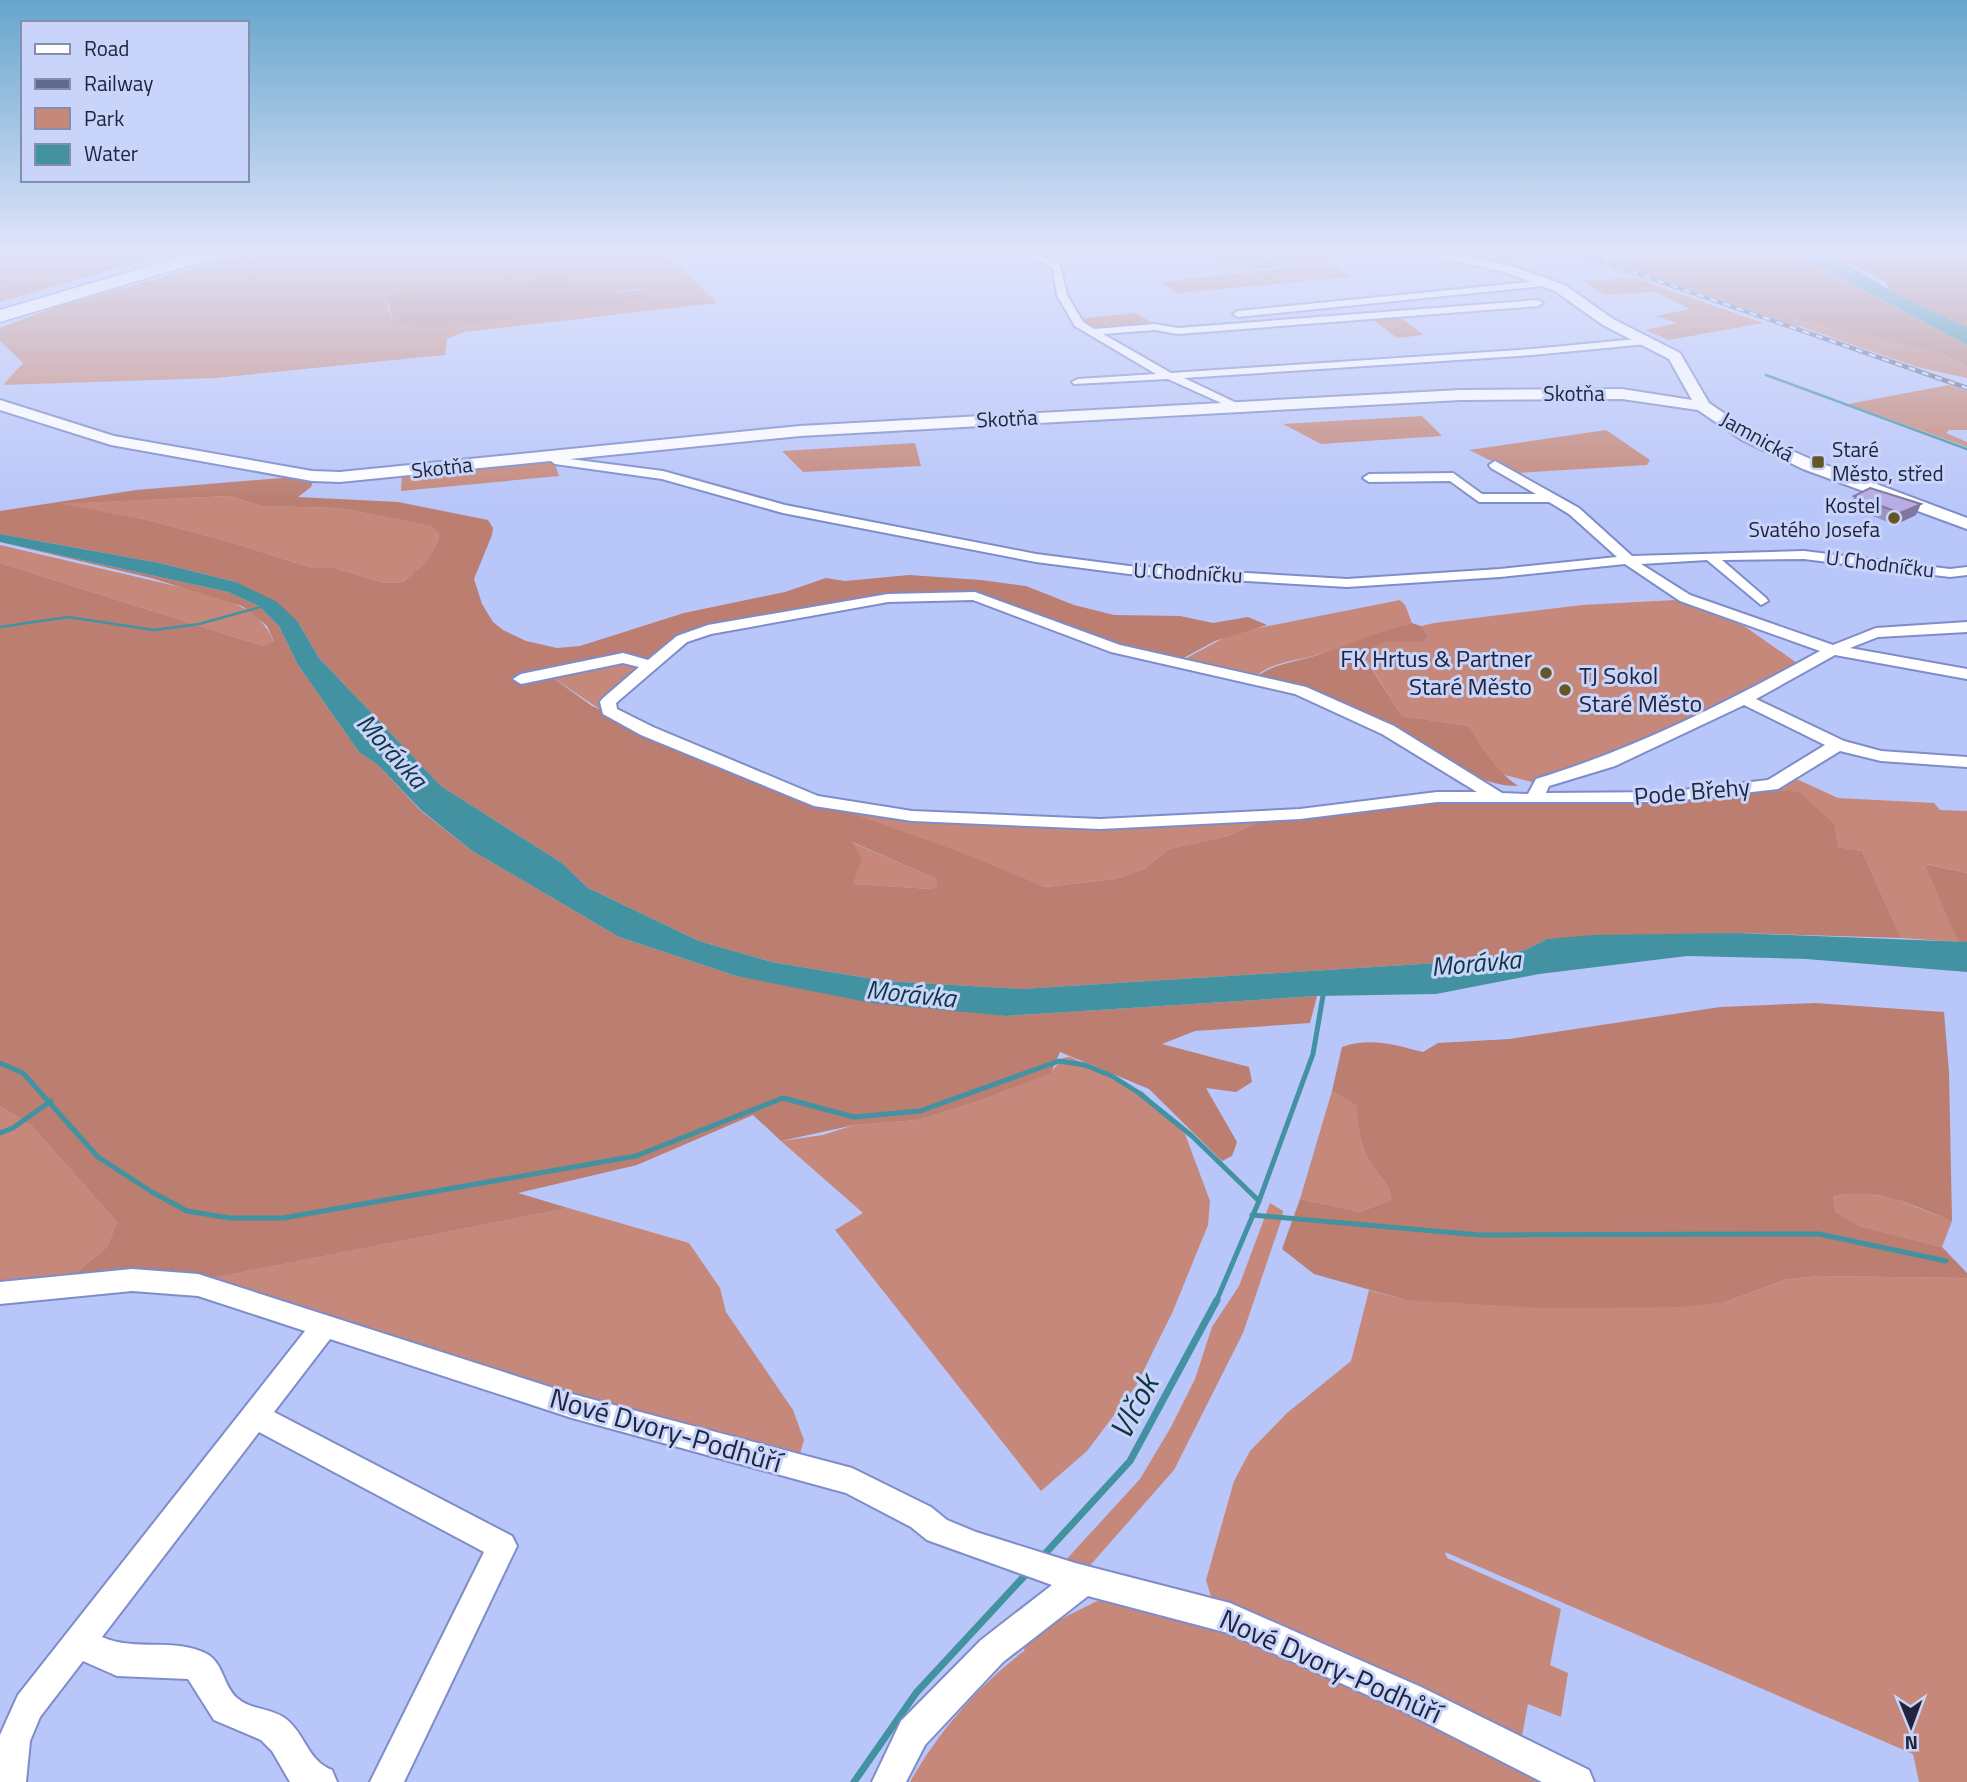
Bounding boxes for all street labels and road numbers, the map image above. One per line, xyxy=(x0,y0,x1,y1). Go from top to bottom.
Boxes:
street label: Skotňa xyxy=(1543,377,1605,409)
street label: Skotňa xyxy=(975,400,1039,436)
street label: Jamnická xyxy=(1715,403,1801,470)
street label: Skotňa xyxy=(410,448,475,486)
street label: U Chodníčku xyxy=(1824,540,1936,586)
street label: U Chodníčku xyxy=(1133,553,1243,591)
street label: Pode Břehy xyxy=(1632,768,1752,814)
street label: Nové Dvory-Podhůří xyxy=(545,1376,789,1484)
street label: Nové Dvory-Podhůří xyxy=(1213,1597,1451,1735)

